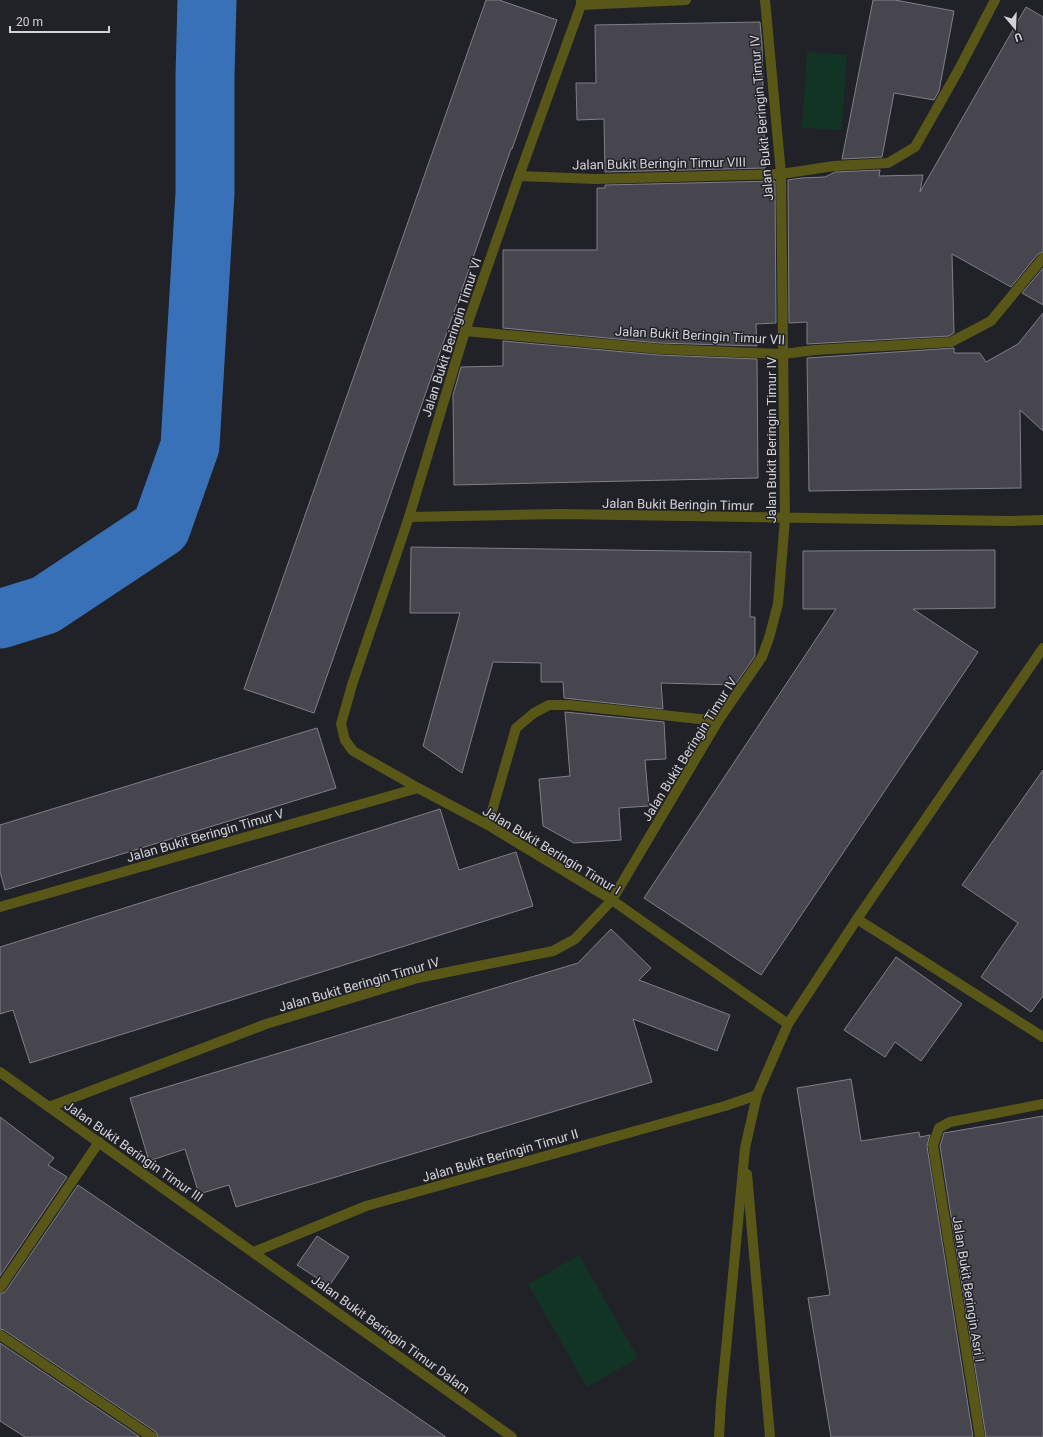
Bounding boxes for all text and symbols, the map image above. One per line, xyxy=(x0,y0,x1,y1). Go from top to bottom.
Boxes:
scale bar xyxy=(10,8,109,34)
north arrow xyxy=(995,8,1035,48)
text: 20 m xyxy=(16,15,43,29)
text: U xyxy=(1013,30,1024,44)
street label: Jalan Bukit Beringin Timur IV xyxy=(747,34,776,202)
street label: Jalan Bukit Beringin Timur VIII xyxy=(572,154,746,173)
street label: Jalan Bukit Beringin Timur VI xyxy=(419,256,484,419)
street label: Jalan Bukit Beringin Timur VII xyxy=(615,324,785,347)
street label: Jalan Bukit Beringin Timur IV xyxy=(764,356,779,523)
street label: Jalan Bukit Beringin Timur xyxy=(602,496,755,513)
street label: Jalan Bukit Beringin Timur IV xyxy=(639,674,740,824)
street label: Jalan Bukit Beringin Timur I xyxy=(480,803,623,898)
street label: Jalan Bukit Beringin Timur V xyxy=(125,806,286,865)
street label: Jalan Bukit Beringin Timur IV xyxy=(277,954,442,1015)
street label: Jalan Bukit Beringin Timur III xyxy=(62,1098,206,1205)
street label: Jalan Bukit Beringin Timur II xyxy=(420,1126,580,1185)
street label: Jalan Bukit Beringin Asri I xyxy=(950,1215,987,1363)
street label: Jalan Bukit Beringin Timur Dalam xyxy=(309,1272,473,1397)

